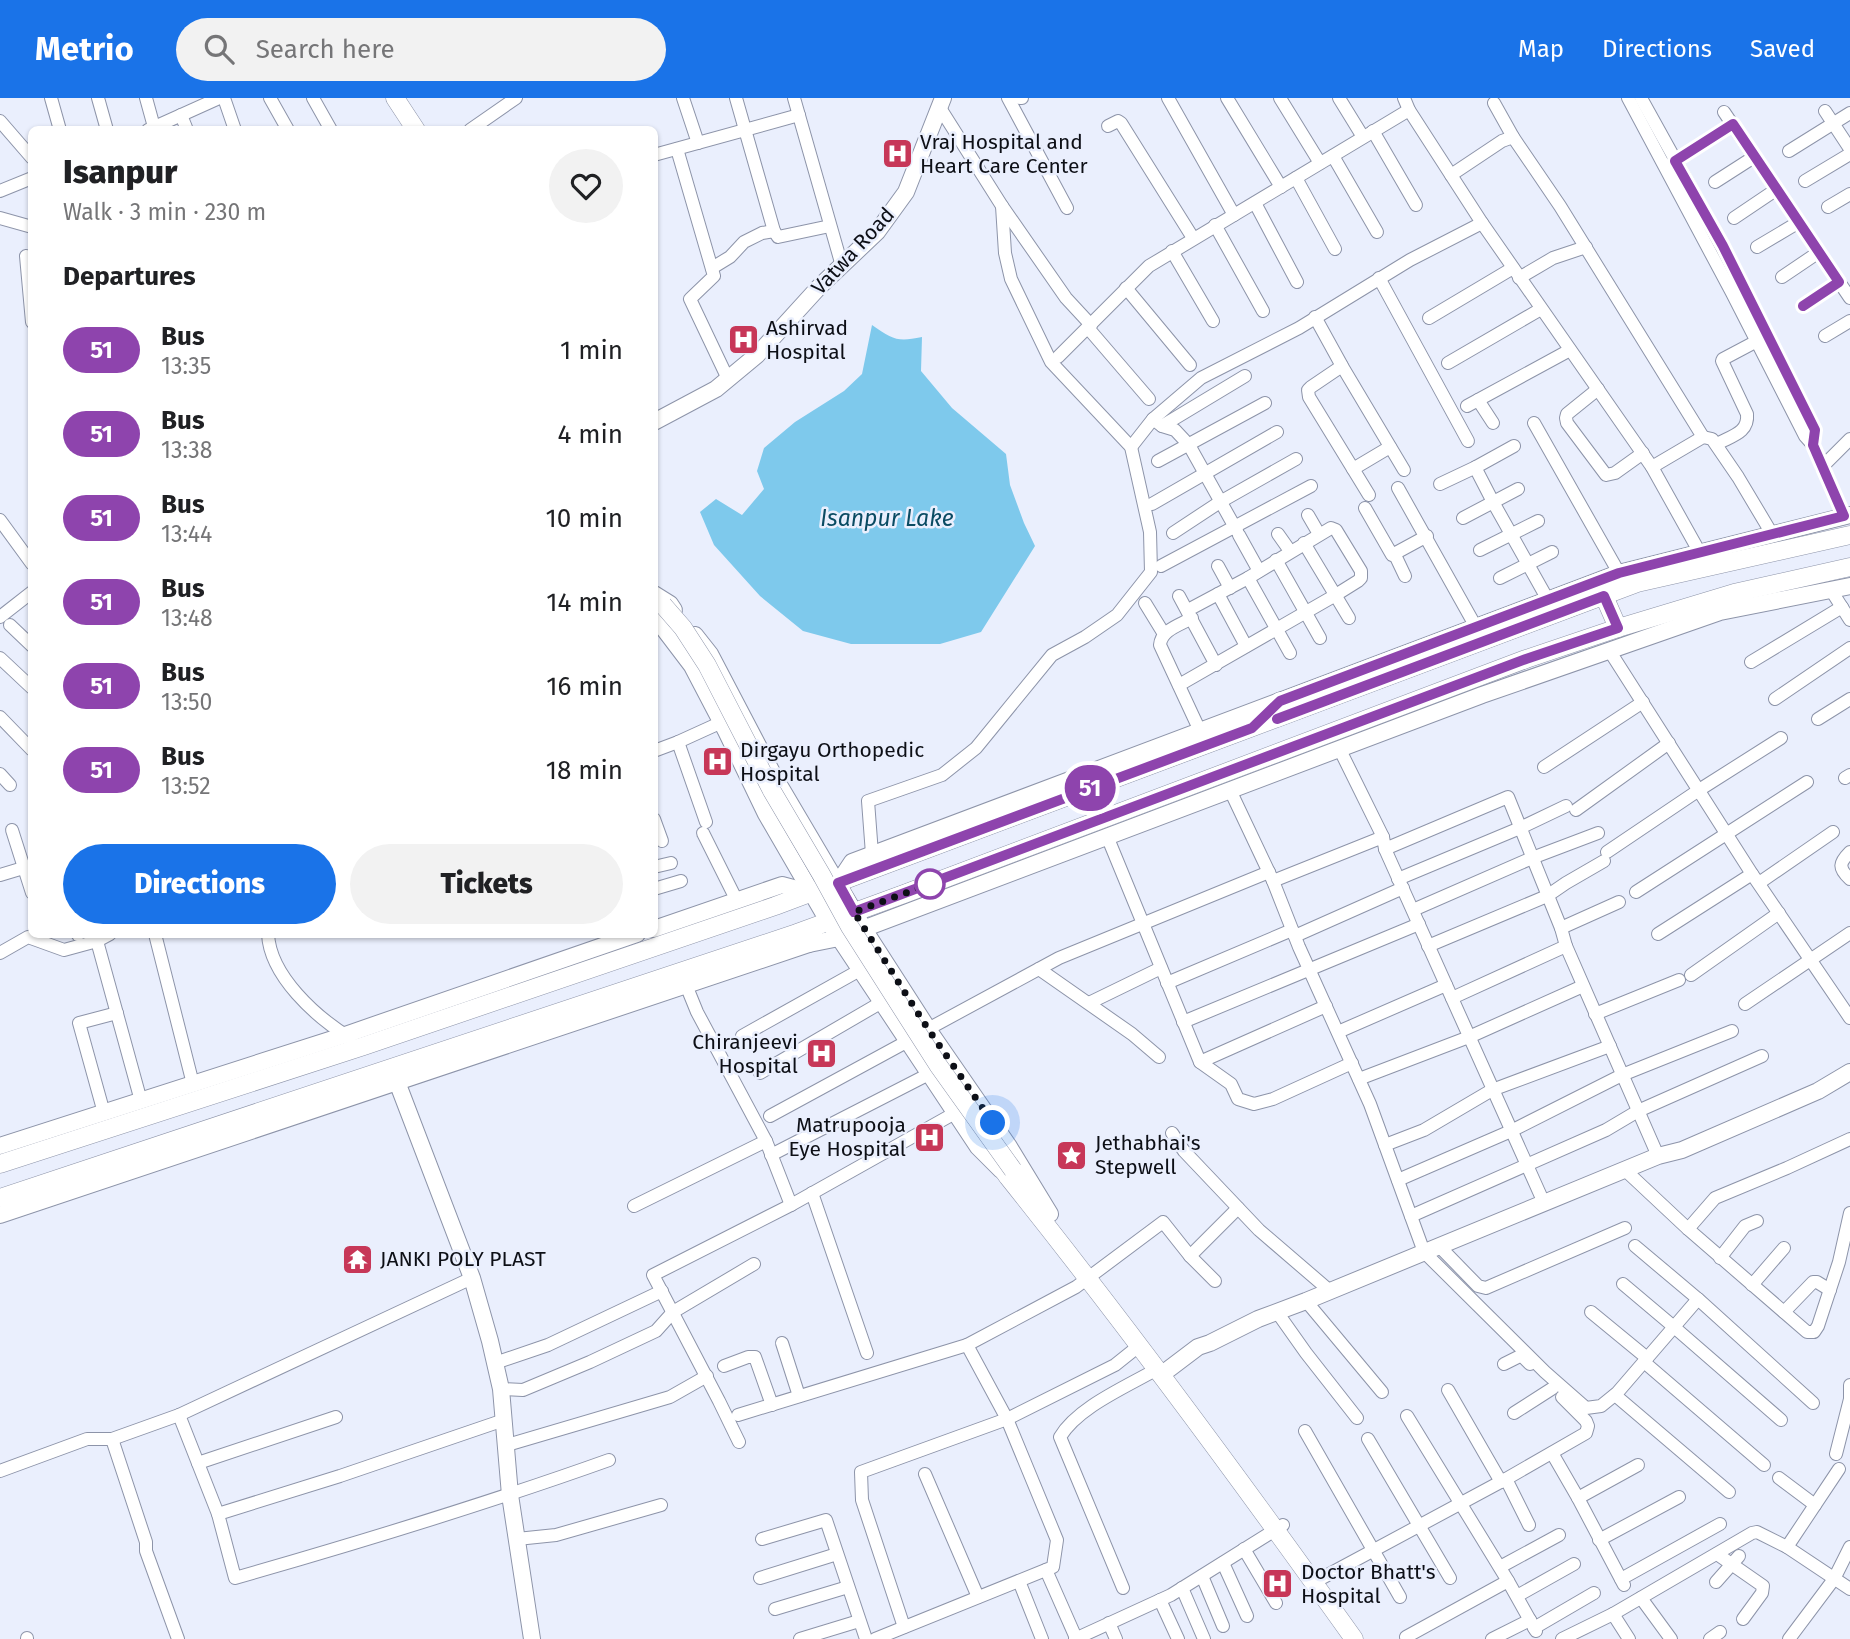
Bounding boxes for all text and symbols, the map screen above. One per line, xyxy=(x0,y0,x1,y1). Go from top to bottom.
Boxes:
search box xyxy=(176,18,666,81)
text: Metrio xyxy=(35,29,134,69)
icon: search xyxy=(200,30,238,68)
text: Search here xyxy=(256,34,395,65)
text: Map xyxy=(1518,35,1564,63)
text: Directions xyxy=(1602,35,1712,63)
text: Saved xyxy=(1750,35,1815,63)
place label: Vraj Hospital and Heart Care Center xyxy=(920,129,1088,179)
hospital icon: Vraj Hospital and Heart Care Center xyxy=(880,137,914,171)
button: heart xyxy=(549,149,623,223)
text: Isanpur xyxy=(63,152,177,192)
text: Walk · 3 min · 230 m xyxy=(63,198,266,226)
street label: Vatwa Road xyxy=(806,202,900,300)
text: Departures xyxy=(63,261,196,292)
place label: Ashirvad Hospital xyxy=(766,315,848,365)
text: Bus xyxy=(161,321,204,352)
hospital icon: Ashirvad Hospital xyxy=(726,323,760,357)
text: 1 min xyxy=(560,335,623,366)
text: 51 xyxy=(90,336,113,364)
text: 13:35 xyxy=(161,352,211,380)
text: Bus xyxy=(161,405,204,436)
text: 4 min xyxy=(557,419,623,450)
text: 51 xyxy=(90,420,113,448)
text: 13:38 xyxy=(161,436,212,464)
text: Bus xyxy=(161,489,204,520)
text: 10 min xyxy=(545,503,623,534)
text: 51 xyxy=(90,504,113,532)
water label: Isanpur Lake xyxy=(820,504,954,532)
text: 13:44 xyxy=(161,520,212,548)
text: Bus xyxy=(161,573,204,604)
text: 14 min xyxy=(546,587,623,618)
text: 51 xyxy=(90,588,113,616)
text: 13:48 xyxy=(161,604,213,632)
text: Bus xyxy=(161,657,204,688)
text: 16 min xyxy=(546,671,623,702)
text: 51 xyxy=(90,672,113,700)
text: 13:50 xyxy=(161,688,212,716)
place label: Dirgayu Orthopedic Hospital xyxy=(740,737,924,787)
text: Bus xyxy=(161,741,204,772)
hospital icon: Dirgayu Orthopedic Hospital xyxy=(700,745,734,779)
text: 18 min xyxy=(546,755,623,786)
text: 51 xyxy=(90,756,113,784)
line badge: 51 xyxy=(1058,765,1122,811)
text: 13:52 xyxy=(161,772,211,800)
text: 51 xyxy=(1079,774,1101,802)
button: Directions xyxy=(63,844,336,924)
button: Tickets xyxy=(350,844,623,924)
unlabelled marker xyxy=(915,869,945,899)
place label: Chiranjeevi Hospital xyxy=(692,1029,798,1079)
hospital icon: Chiranjeevi Hospital xyxy=(804,1037,838,1071)
your location xyxy=(975,1105,1010,1140)
place label: Matrupooja Eye Hospital xyxy=(788,1112,906,1162)
hospital icon: Matrupooja Eye Hospital xyxy=(912,1120,946,1154)
place label: Jethabhai's Stepwell xyxy=(1095,1130,1201,1180)
place icon: Jethabhai's Stepwell xyxy=(1055,1138,1089,1172)
temple icon: JANKI POLY PLAST xyxy=(340,1242,374,1276)
place label: JANKI POLY PLAST xyxy=(380,1246,546,1272)
place label: Doctor Bhatt's Hospital xyxy=(1301,1559,1436,1609)
hospital icon: Doctor Bhatt's Hospital xyxy=(1261,1567,1295,1601)

